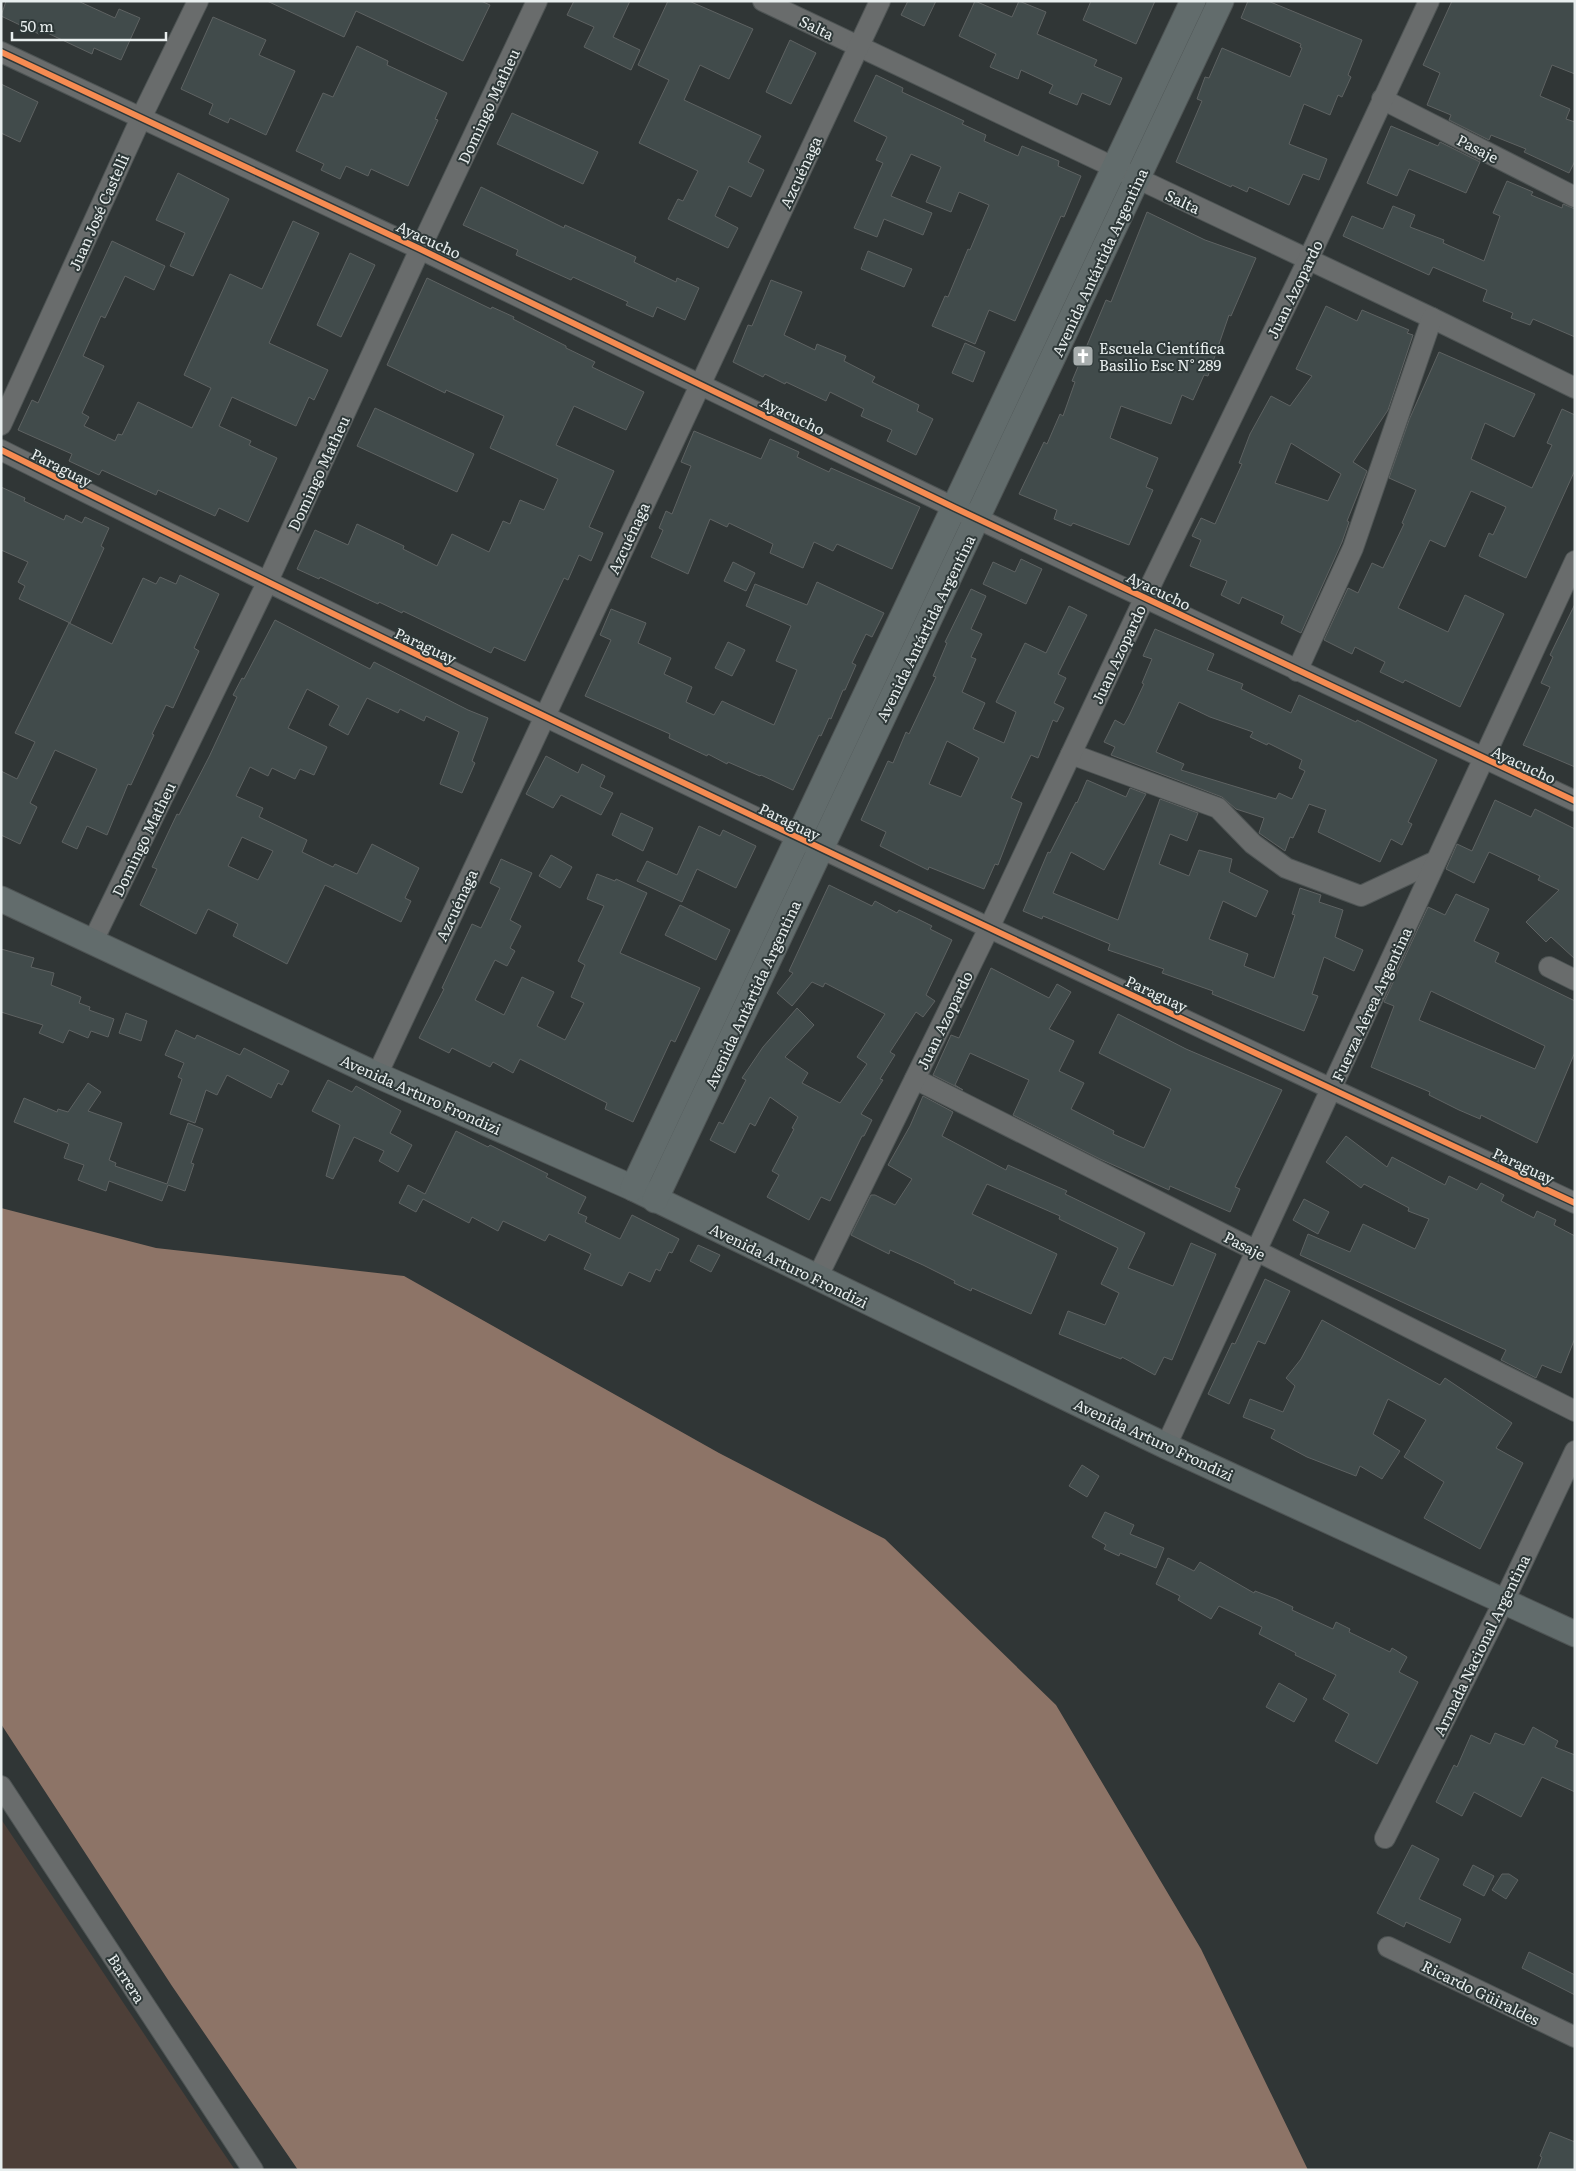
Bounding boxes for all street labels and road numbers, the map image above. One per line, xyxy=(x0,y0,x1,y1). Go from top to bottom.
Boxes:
street label: Salta xyxy=(796,9,839,46)
street label: Domingo Matheu xyxy=(451,44,525,167)
street label: Pasaje xyxy=(1453,128,1503,168)
street label: Azcuénaga xyxy=(773,131,827,212)
street label: Juan José Castelli xyxy=(62,150,134,274)
street label: Avenida Antártida Argentina xyxy=(1045,163,1153,360)
street label: Salta xyxy=(1162,183,1205,219)
street label: Ayacucho xyxy=(393,214,465,264)
street label: Juan Azopardo xyxy=(1260,236,1328,342)
street label: Ayacucho xyxy=(757,390,829,441)
street label: Domingo Matheu xyxy=(281,411,355,534)
street label: Paraguay xyxy=(27,442,97,492)
street label: Azcuénaga xyxy=(601,497,655,578)
street label: Avenida Antártida Argentina xyxy=(870,530,981,725)
street label: Ayacucho xyxy=(1123,565,1195,616)
street label: Juan Azopardo xyxy=(1085,600,1151,707)
street label: Paraguay xyxy=(391,621,461,670)
street label: Ayacucho xyxy=(1488,739,1560,789)
street label: Domingo Matheu xyxy=(105,777,181,900)
street label: Paraguay xyxy=(755,796,825,846)
street label: Azcuénaga xyxy=(429,864,483,945)
street label: Avenida Antártida Argentina xyxy=(698,895,806,1092)
street label: Fuerza Aérea Argentina xyxy=(1325,922,1417,1085)
street label: Juan Azopardo xyxy=(910,967,978,1073)
street label: Paraguay xyxy=(1122,969,1192,1018)
street label: Avenida Arturo Frondizi xyxy=(337,1048,505,1140)
street label: Paraguay xyxy=(1489,1141,1559,1190)
street label: Avenida Arturo Frondizi xyxy=(706,1217,872,1313)
street label: Pasaje xyxy=(1220,1225,1270,1265)
street label: Avenida Arturo Frondizi xyxy=(1070,1392,1238,1486)
street label: Armada Nacional Argentina xyxy=(1427,1549,1535,1740)
street label: Barrera xyxy=(102,1949,152,2008)
street label: Ricardo Güiraldes xyxy=(1418,1954,1544,2031)

